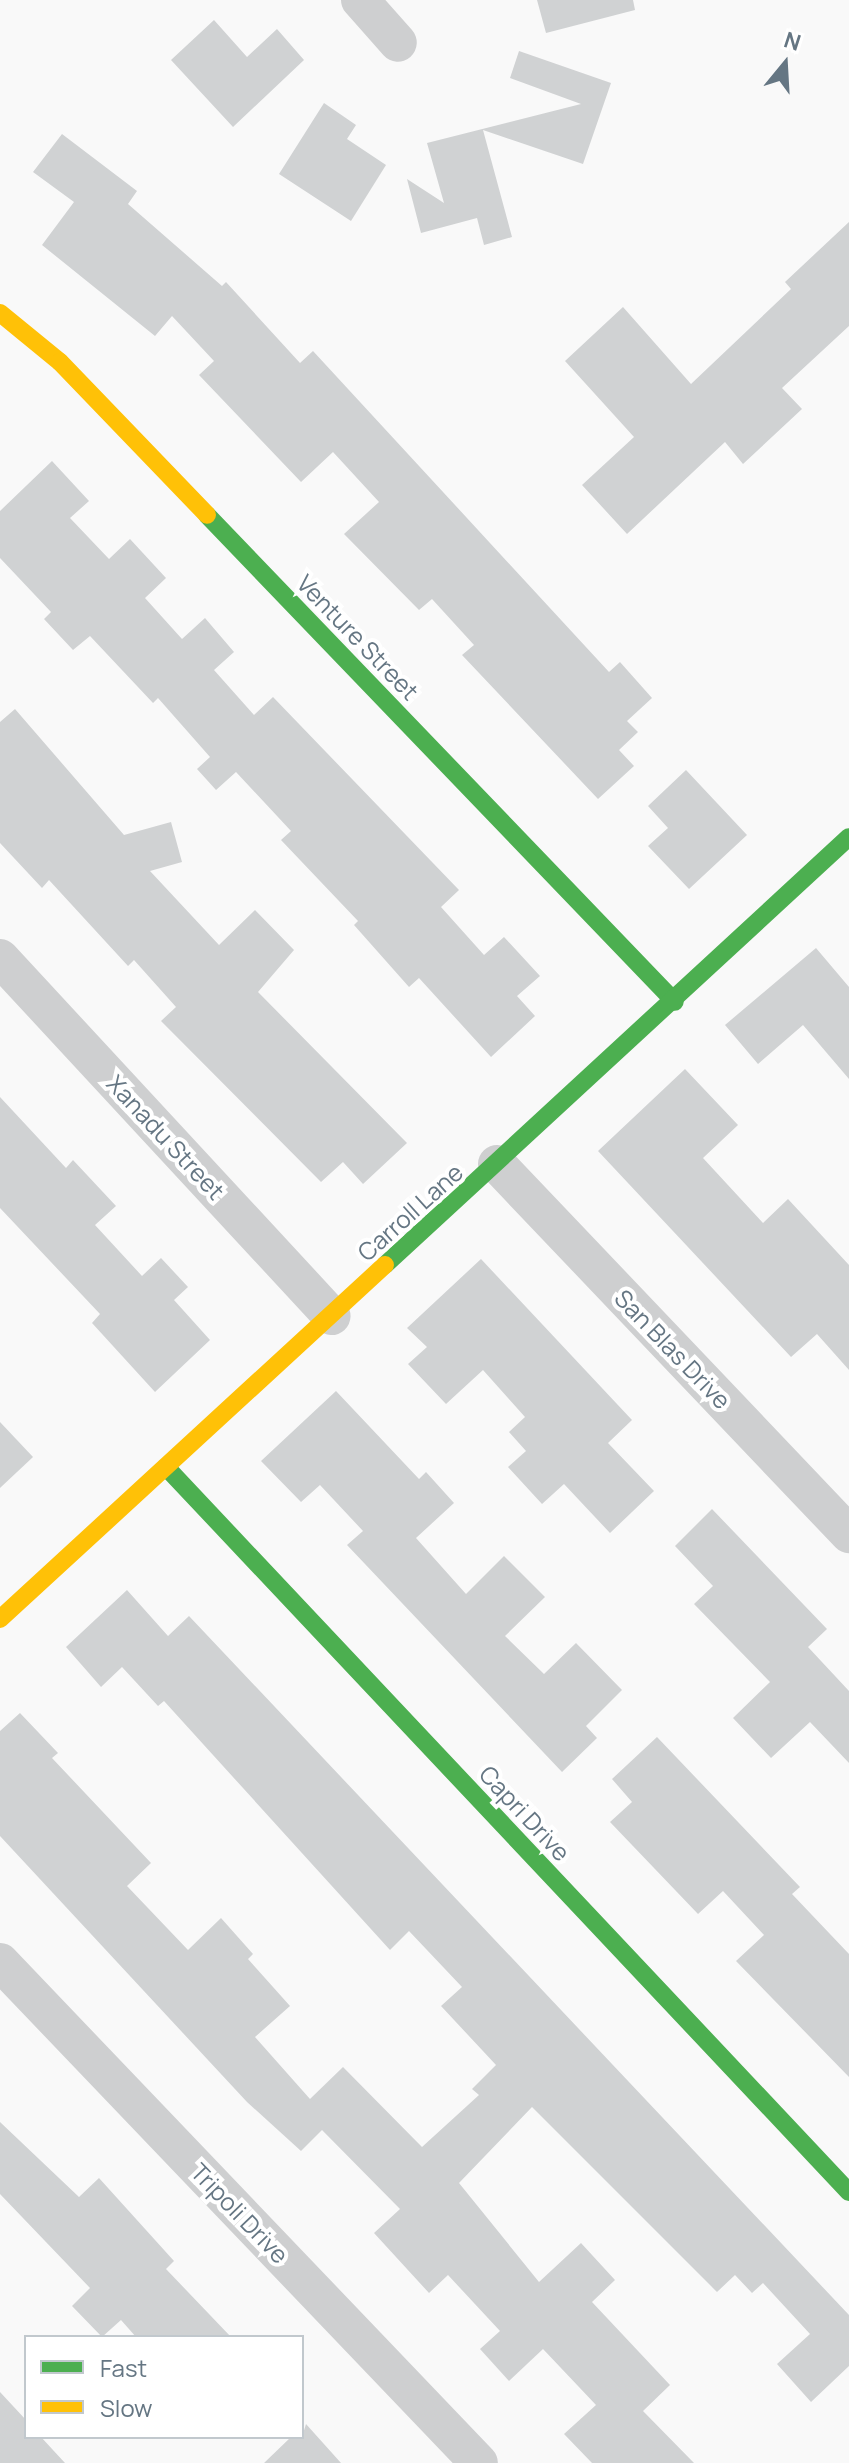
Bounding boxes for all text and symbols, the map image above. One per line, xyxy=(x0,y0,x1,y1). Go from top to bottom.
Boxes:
north arrow xyxy=(745,24,825,104)
text: N xyxy=(780,24,805,58)
street label: Venture Street xyxy=(291,569,425,705)
street label: Xanadu Street xyxy=(101,1069,231,1205)
street label: Carroll Lane xyxy=(351,1157,469,1267)
street label: San Blas Drive xyxy=(609,1283,737,1415)
street label: Capri Drive xyxy=(474,1759,576,1867)
street label: Tripoli Drive xyxy=(185,2157,295,2269)
legend xyxy=(24,2335,304,2439)
text: Fast xyxy=(100,2351,147,2384)
text: Slow xyxy=(100,2391,153,2424)

